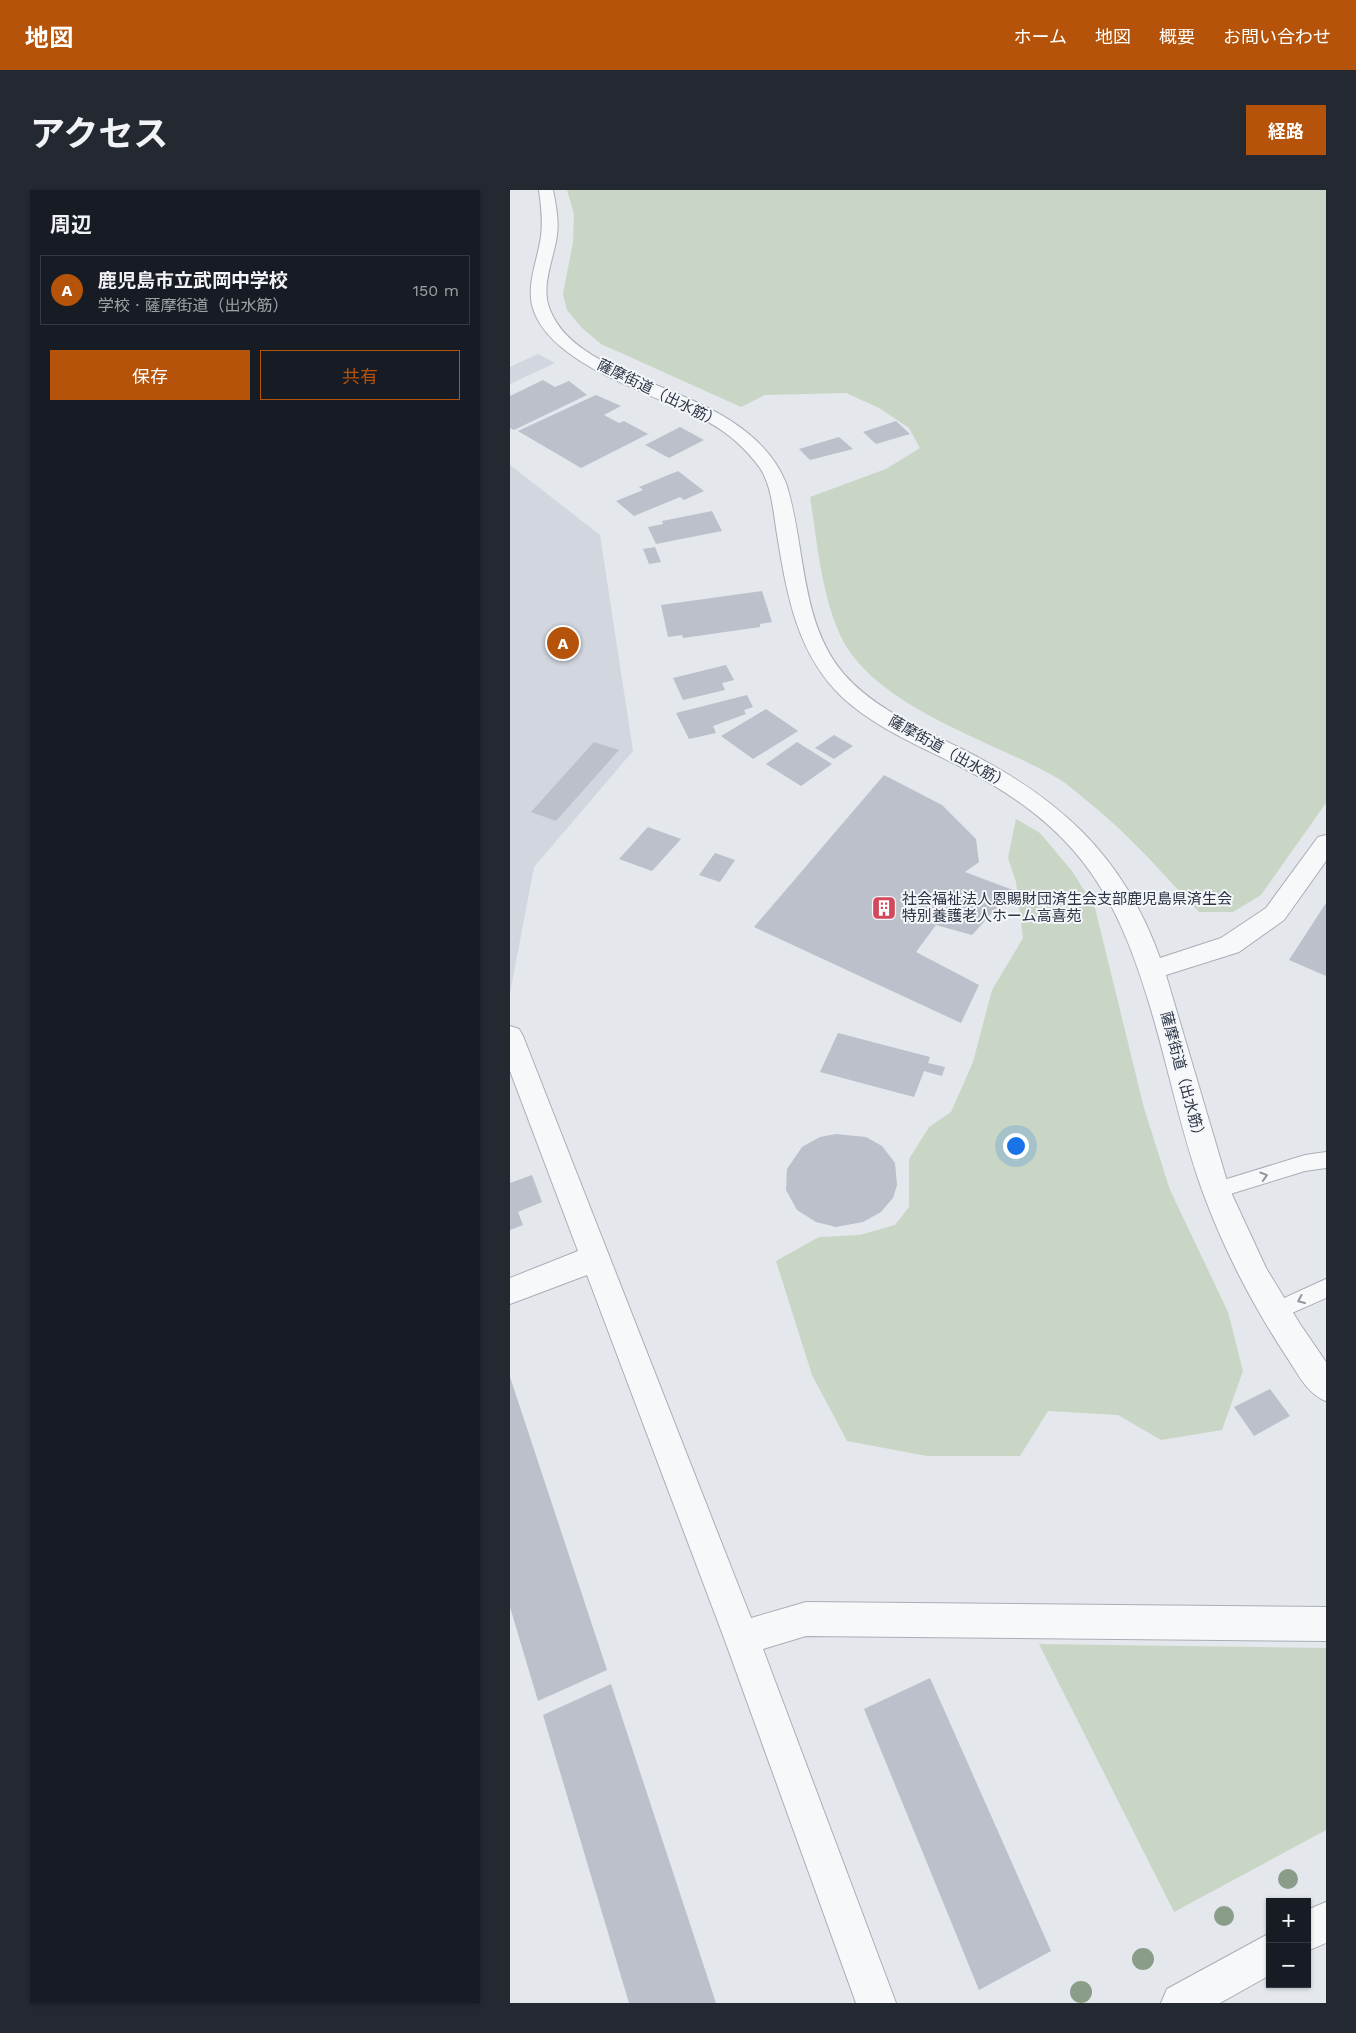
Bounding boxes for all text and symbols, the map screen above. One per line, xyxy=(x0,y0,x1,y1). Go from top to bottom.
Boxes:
text: 地図 xyxy=(25,24,73,52)
text: ホーム xyxy=(1014,26,1067,47)
text: 地図 xyxy=(1095,26,1131,47)
text: 概要 xyxy=(1159,26,1195,47)
text: お問い合わせ xyxy=(1223,26,1331,47)
button: 経路 xyxy=(1246,105,1326,155)
text: アクセス xyxy=(30,113,168,155)
text: 周辺 xyxy=(50,212,92,237)
text: 鹿児島市立武岡中学校 xyxy=(98,269,288,292)
text: A xyxy=(62,281,72,300)
text: 150 m xyxy=(413,281,459,300)
text: 学校 · 薩摩街道（出水筋） xyxy=(98,296,289,315)
button: 保存 xyxy=(50,350,250,400)
button: 共有 xyxy=(260,350,460,400)
street label: 薩摩街道（出水筋） xyxy=(594,355,724,431)
pin: A xyxy=(547,624,579,662)
street label: 薩摩街道（出水筋） xyxy=(886,711,1012,793)
place label: 社会福祉法人恩賜財団済生会支部鹿児島県済生会 特別養護老人ホーム高喜苑 xyxy=(902,890,1232,925)
building icon: 社会福祉法人恩賜財団済生会支部鹿児島県済生会 特別養護老人ホーム高喜苑 xyxy=(871,895,897,921)
street label: 薩摩街道（出水筋） xyxy=(1157,1009,1209,1145)
your location xyxy=(1003,1133,1029,1159)
one-way arrow xyxy=(1259,1172,1268,1182)
one-way arrow xyxy=(1297,1293,1306,1304)
map controls xyxy=(1266,1898,1311,1988)
button: + xyxy=(1266,1898,1311,1943)
button: − xyxy=(1266,1943,1311,1988)

